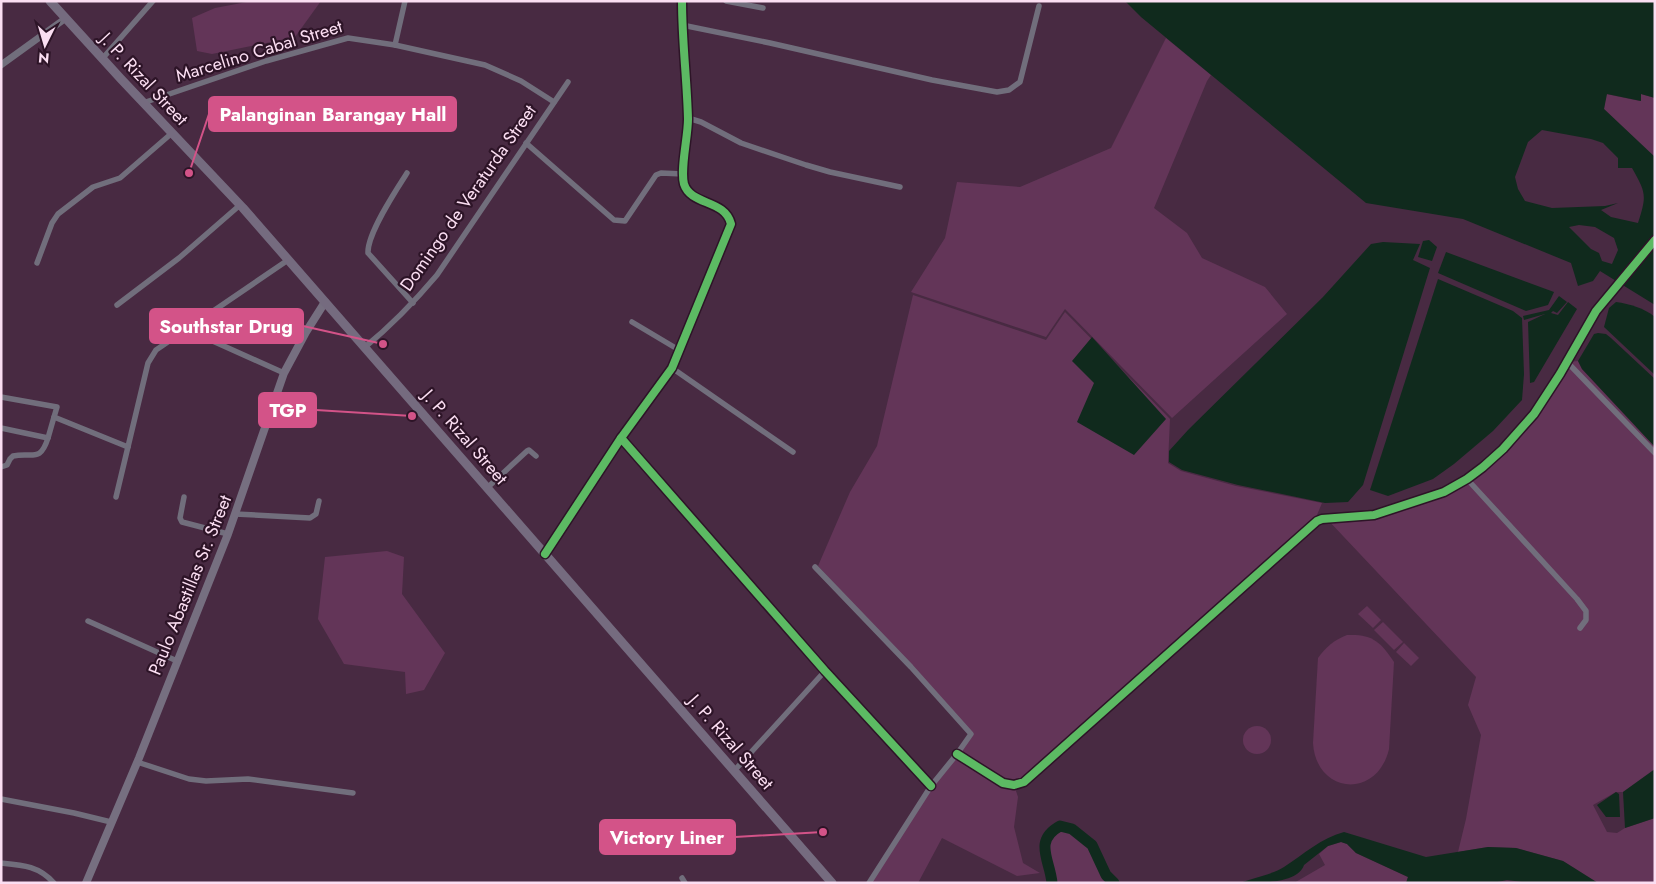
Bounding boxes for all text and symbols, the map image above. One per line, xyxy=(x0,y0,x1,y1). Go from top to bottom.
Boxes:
street label: Marcelino Cabal Street xyxy=(173,13,346,89)
north arrow xyxy=(20,20,70,70)
street label: J. P. Rizal Street xyxy=(93,25,194,132)
text: N xyxy=(37,48,50,68)
callout: Palanginan Barangay Hall xyxy=(209,97,456,131)
street label: Domingo de Veraturda Street xyxy=(394,99,543,297)
text: Palanginan Barangay Hall xyxy=(219,101,447,128)
callout: Southstar Drug xyxy=(150,309,303,343)
text: Southstar Drug xyxy=(159,313,293,340)
street label: J. P. Rizal Street xyxy=(415,382,514,491)
callout: TGP xyxy=(259,393,316,427)
text: TGP xyxy=(269,397,307,424)
street label: Paulo Abastillas Sr. Street xyxy=(142,490,238,679)
street label: J. P. Rizal Street xyxy=(681,687,780,796)
callout: Victory Liner xyxy=(600,820,735,854)
text: Victory Liner xyxy=(609,824,725,851)

